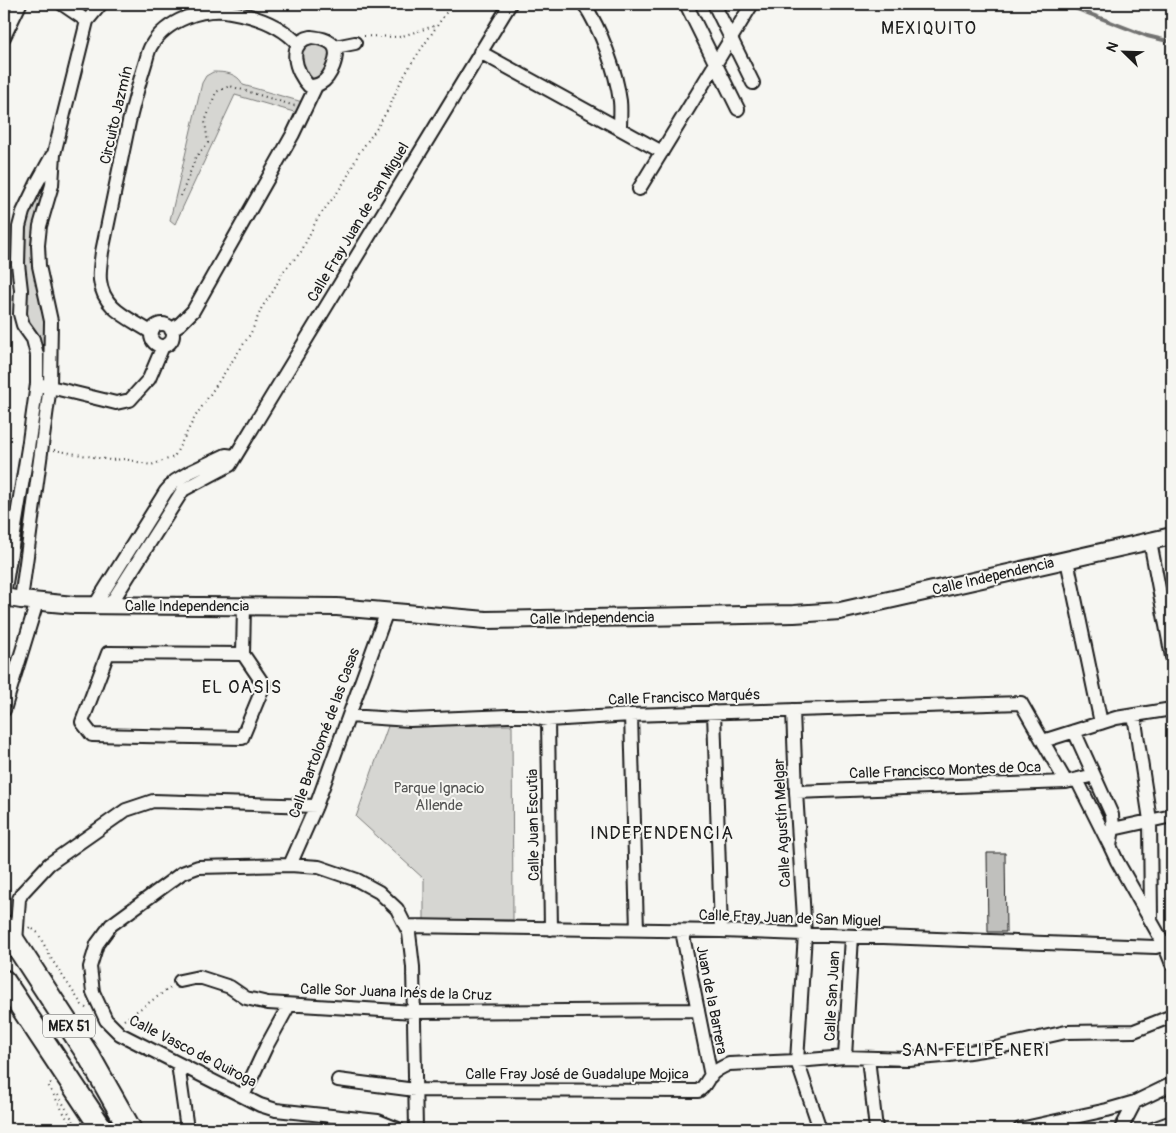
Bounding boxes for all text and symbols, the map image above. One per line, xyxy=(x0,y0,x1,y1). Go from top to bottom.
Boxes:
district label: MEXIQUITO xyxy=(881,17,977,40)
north arrow xyxy=(1098,28,1148,78)
text: N xyxy=(1103,39,1122,55)
street label: Circuito Jazmín xyxy=(96,64,137,166)
street label: Calle Fray Juan de San Miguel xyxy=(303,139,414,305)
street label: Calle Independencia xyxy=(930,553,1056,600)
street label: Calle Independencia xyxy=(125,597,249,616)
street label: Calle Independencia xyxy=(530,608,655,629)
street label: Calle Bartolomé de las Casas xyxy=(285,645,364,821)
district label: EL OASIS xyxy=(202,676,282,699)
street label: Calle Francisco Marqués xyxy=(608,685,760,710)
street label: Calle Agustín Melgar xyxy=(770,757,795,888)
street label: Calle Francisco Montes de Oca xyxy=(849,758,1041,783)
street label: Calle Juan Escutia xyxy=(523,769,544,881)
park label: Parque Ignacio Allende xyxy=(394,779,484,815)
district label: INDEPENDENCIA xyxy=(590,822,734,845)
street label: Calle Fray Juan de San Miguel xyxy=(698,906,882,931)
street label: Juan de la Barrera xyxy=(692,944,731,1056)
street label: Calle San Juan xyxy=(821,950,844,1042)
street label: Calle Sor Juana Inés de la Cruz xyxy=(300,980,492,1005)
street label: Calle Vasco de Quiroga xyxy=(126,1011,260,1092)
road number: MEX 51 xyxy=(43,1014,95,1038)
district label: SAN FELIPE NERI xyxy=(902,1039,1050,1062)
street label: Calle Fray José de Guadalupe Mojica xyxy=(465,1065,689,1084)

